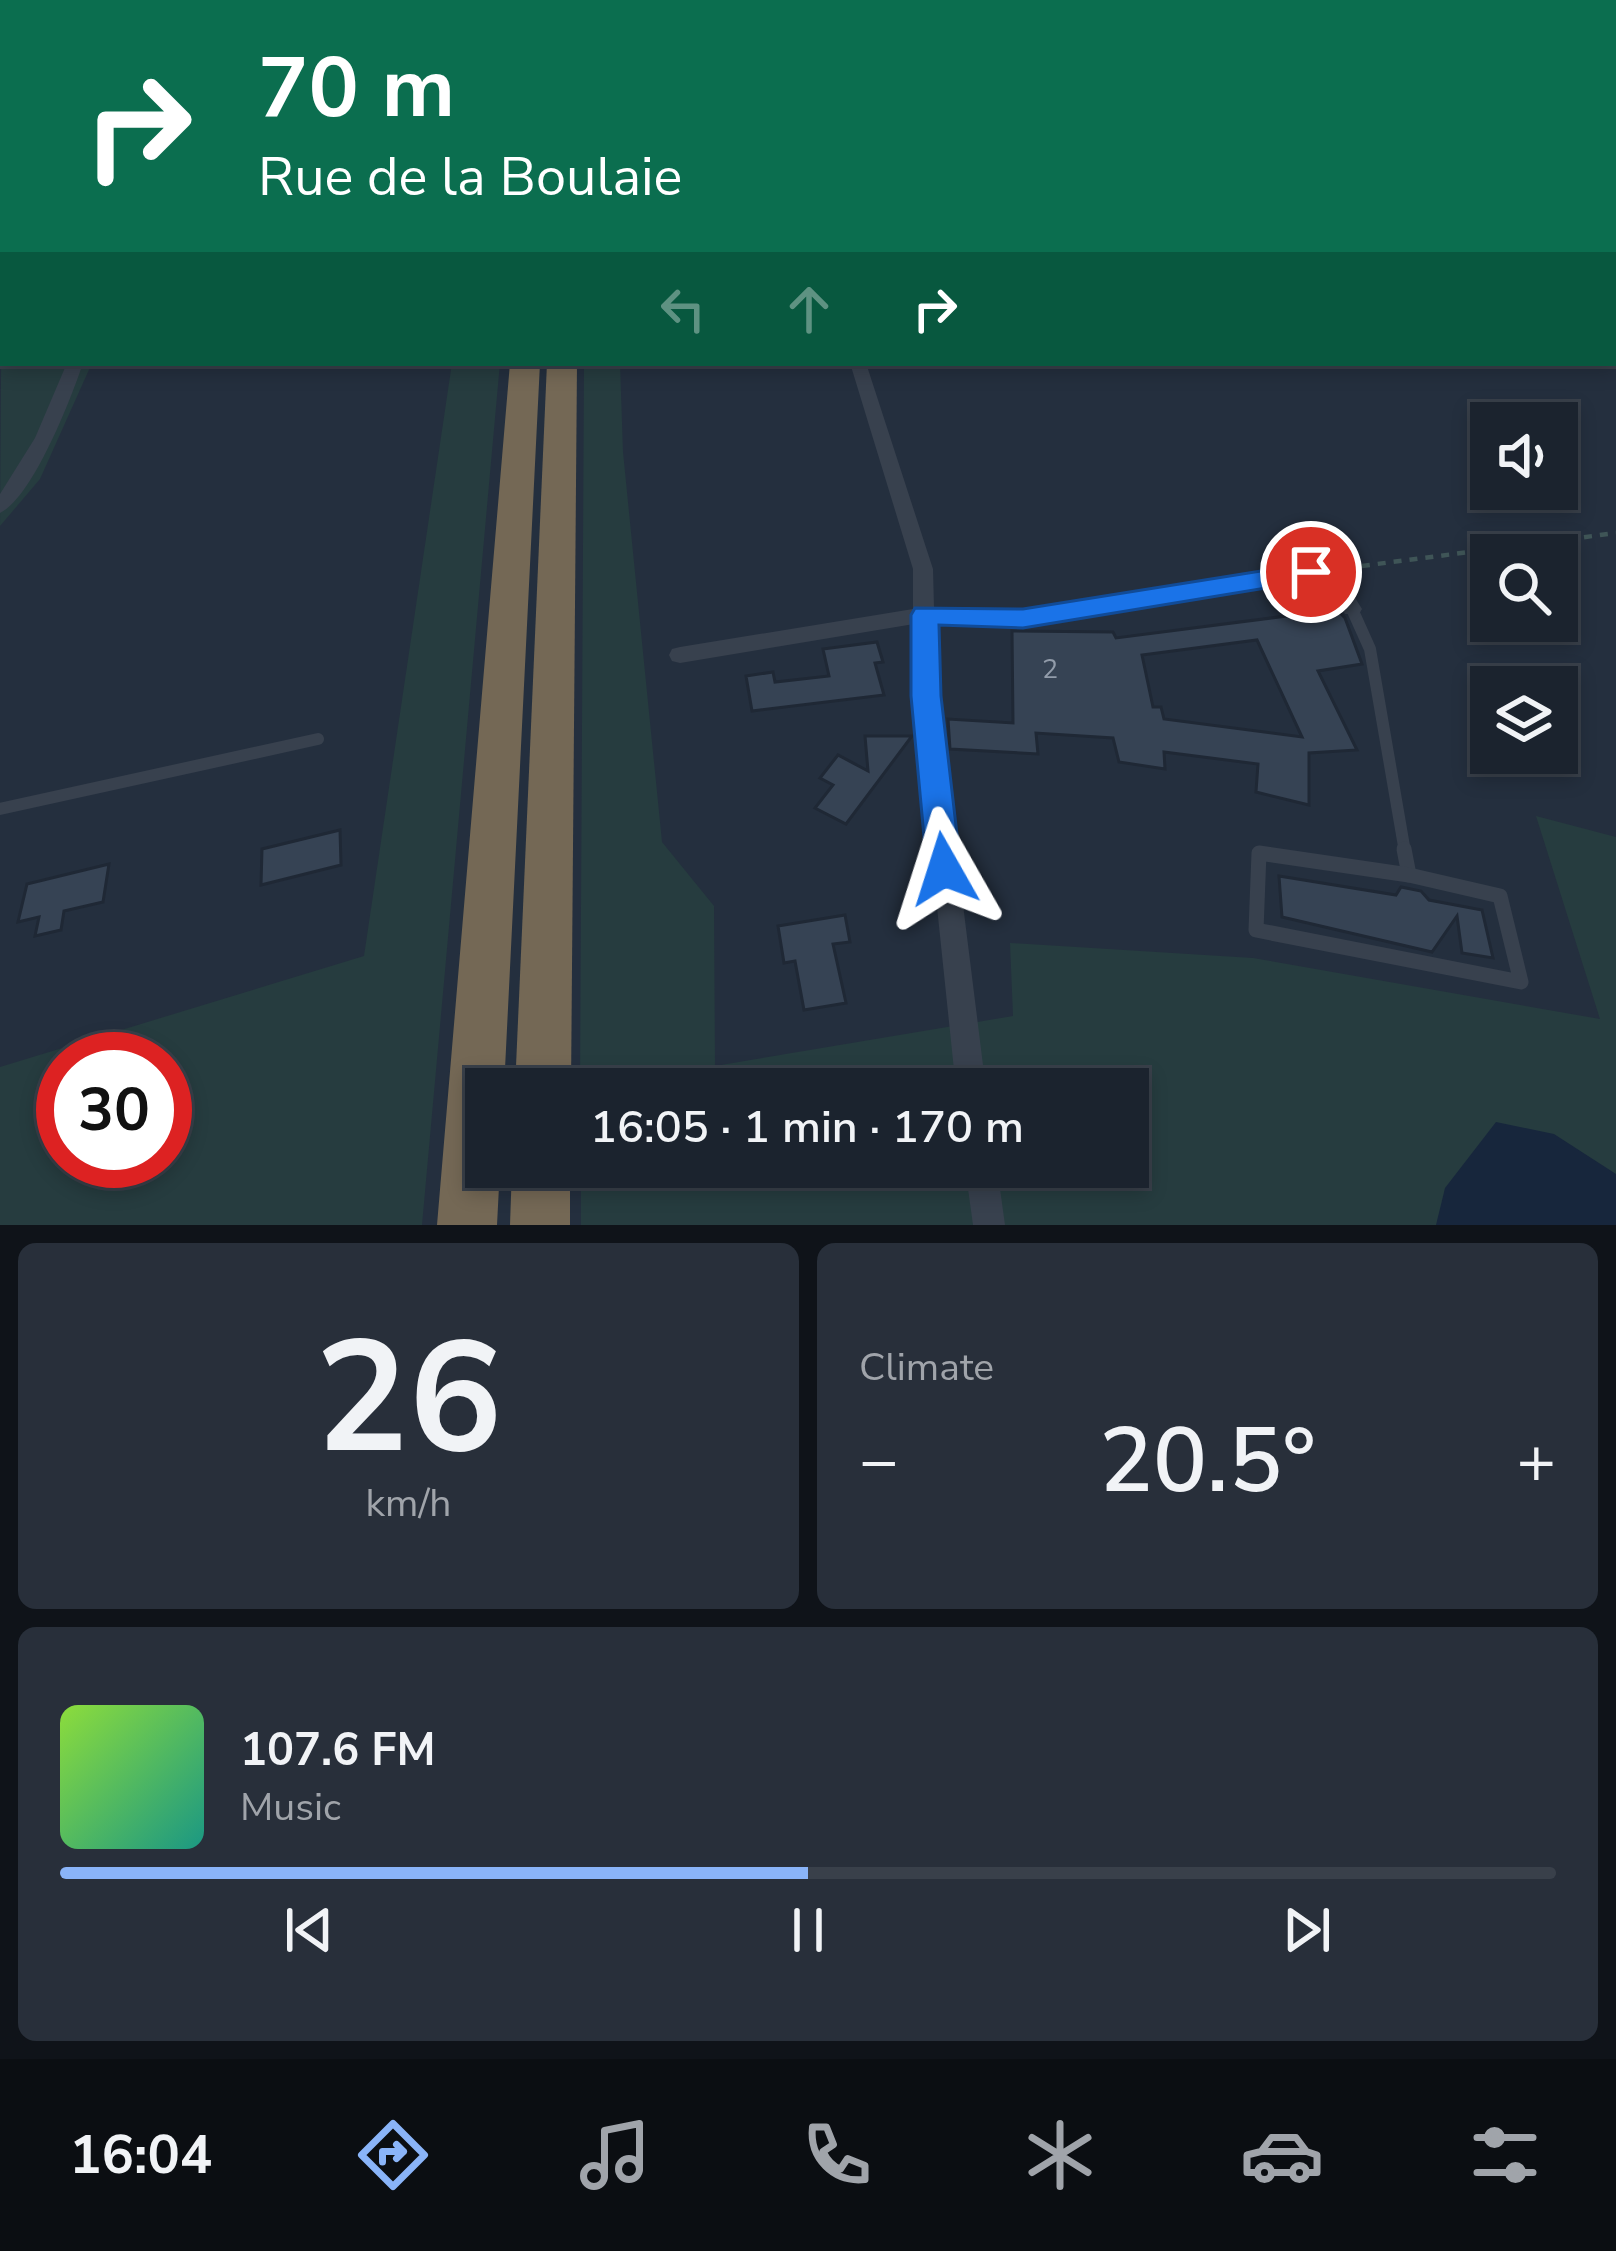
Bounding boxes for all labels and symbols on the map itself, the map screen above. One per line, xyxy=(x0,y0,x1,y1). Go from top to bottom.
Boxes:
pin xyxy=(1260,521,1362,623)
house number: 2 xyxy=(1042,651,1058,688)
position arrow xyxy=(881,806,1007,932)
speed limit sign: 30 xyxy=(36,1032,192,1188)

